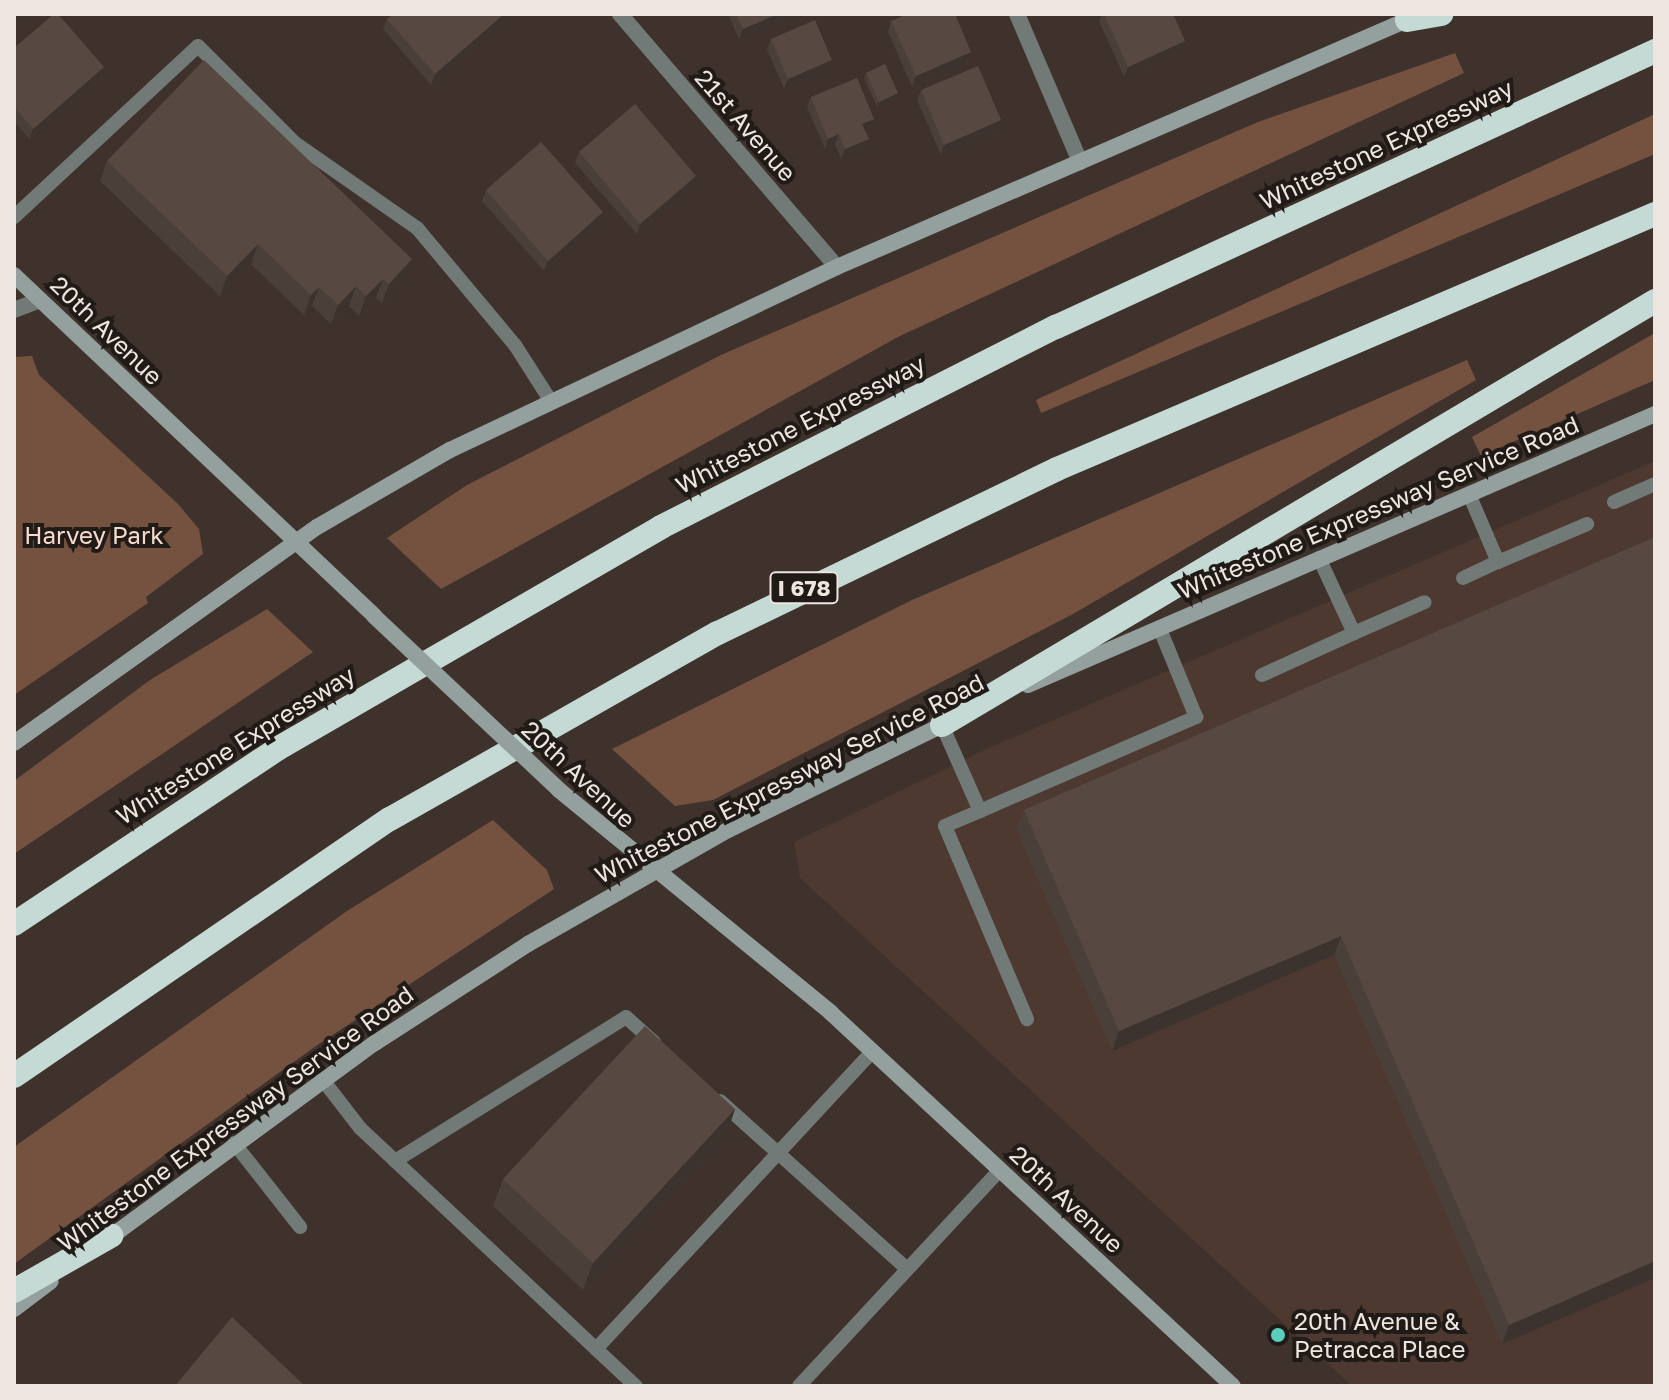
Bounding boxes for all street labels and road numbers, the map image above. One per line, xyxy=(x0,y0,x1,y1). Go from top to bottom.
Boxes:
street label: 21st Avenue xyxy=(690,63,802,187)
street label: Whitestone Expressway xyxy=(1255,73,1517,215)
street label: 20th Avenue xyxy=(45,270,169,390)
street label: Whitestone Expressway xyxy=(671,349,929,499)
street label: Whitestone Expressway Service Road xyxy=(1173,409,1583,605)
road number: I 678 xyxy=(768,570,840,606)
street label: Whitestone Expressway xyxy=(110,660,360,830)
street label: Whitestone Expressway Service Road xyxy=(590,667,988,889)
street label: 20th Avenue xyxy=(517,714,641,834)
street label: Whitestone Expressway Service Road xyxy=(51,979,419,1257)
street label: 20th Avenue xyxy=(1005,1139,1129,1259)

